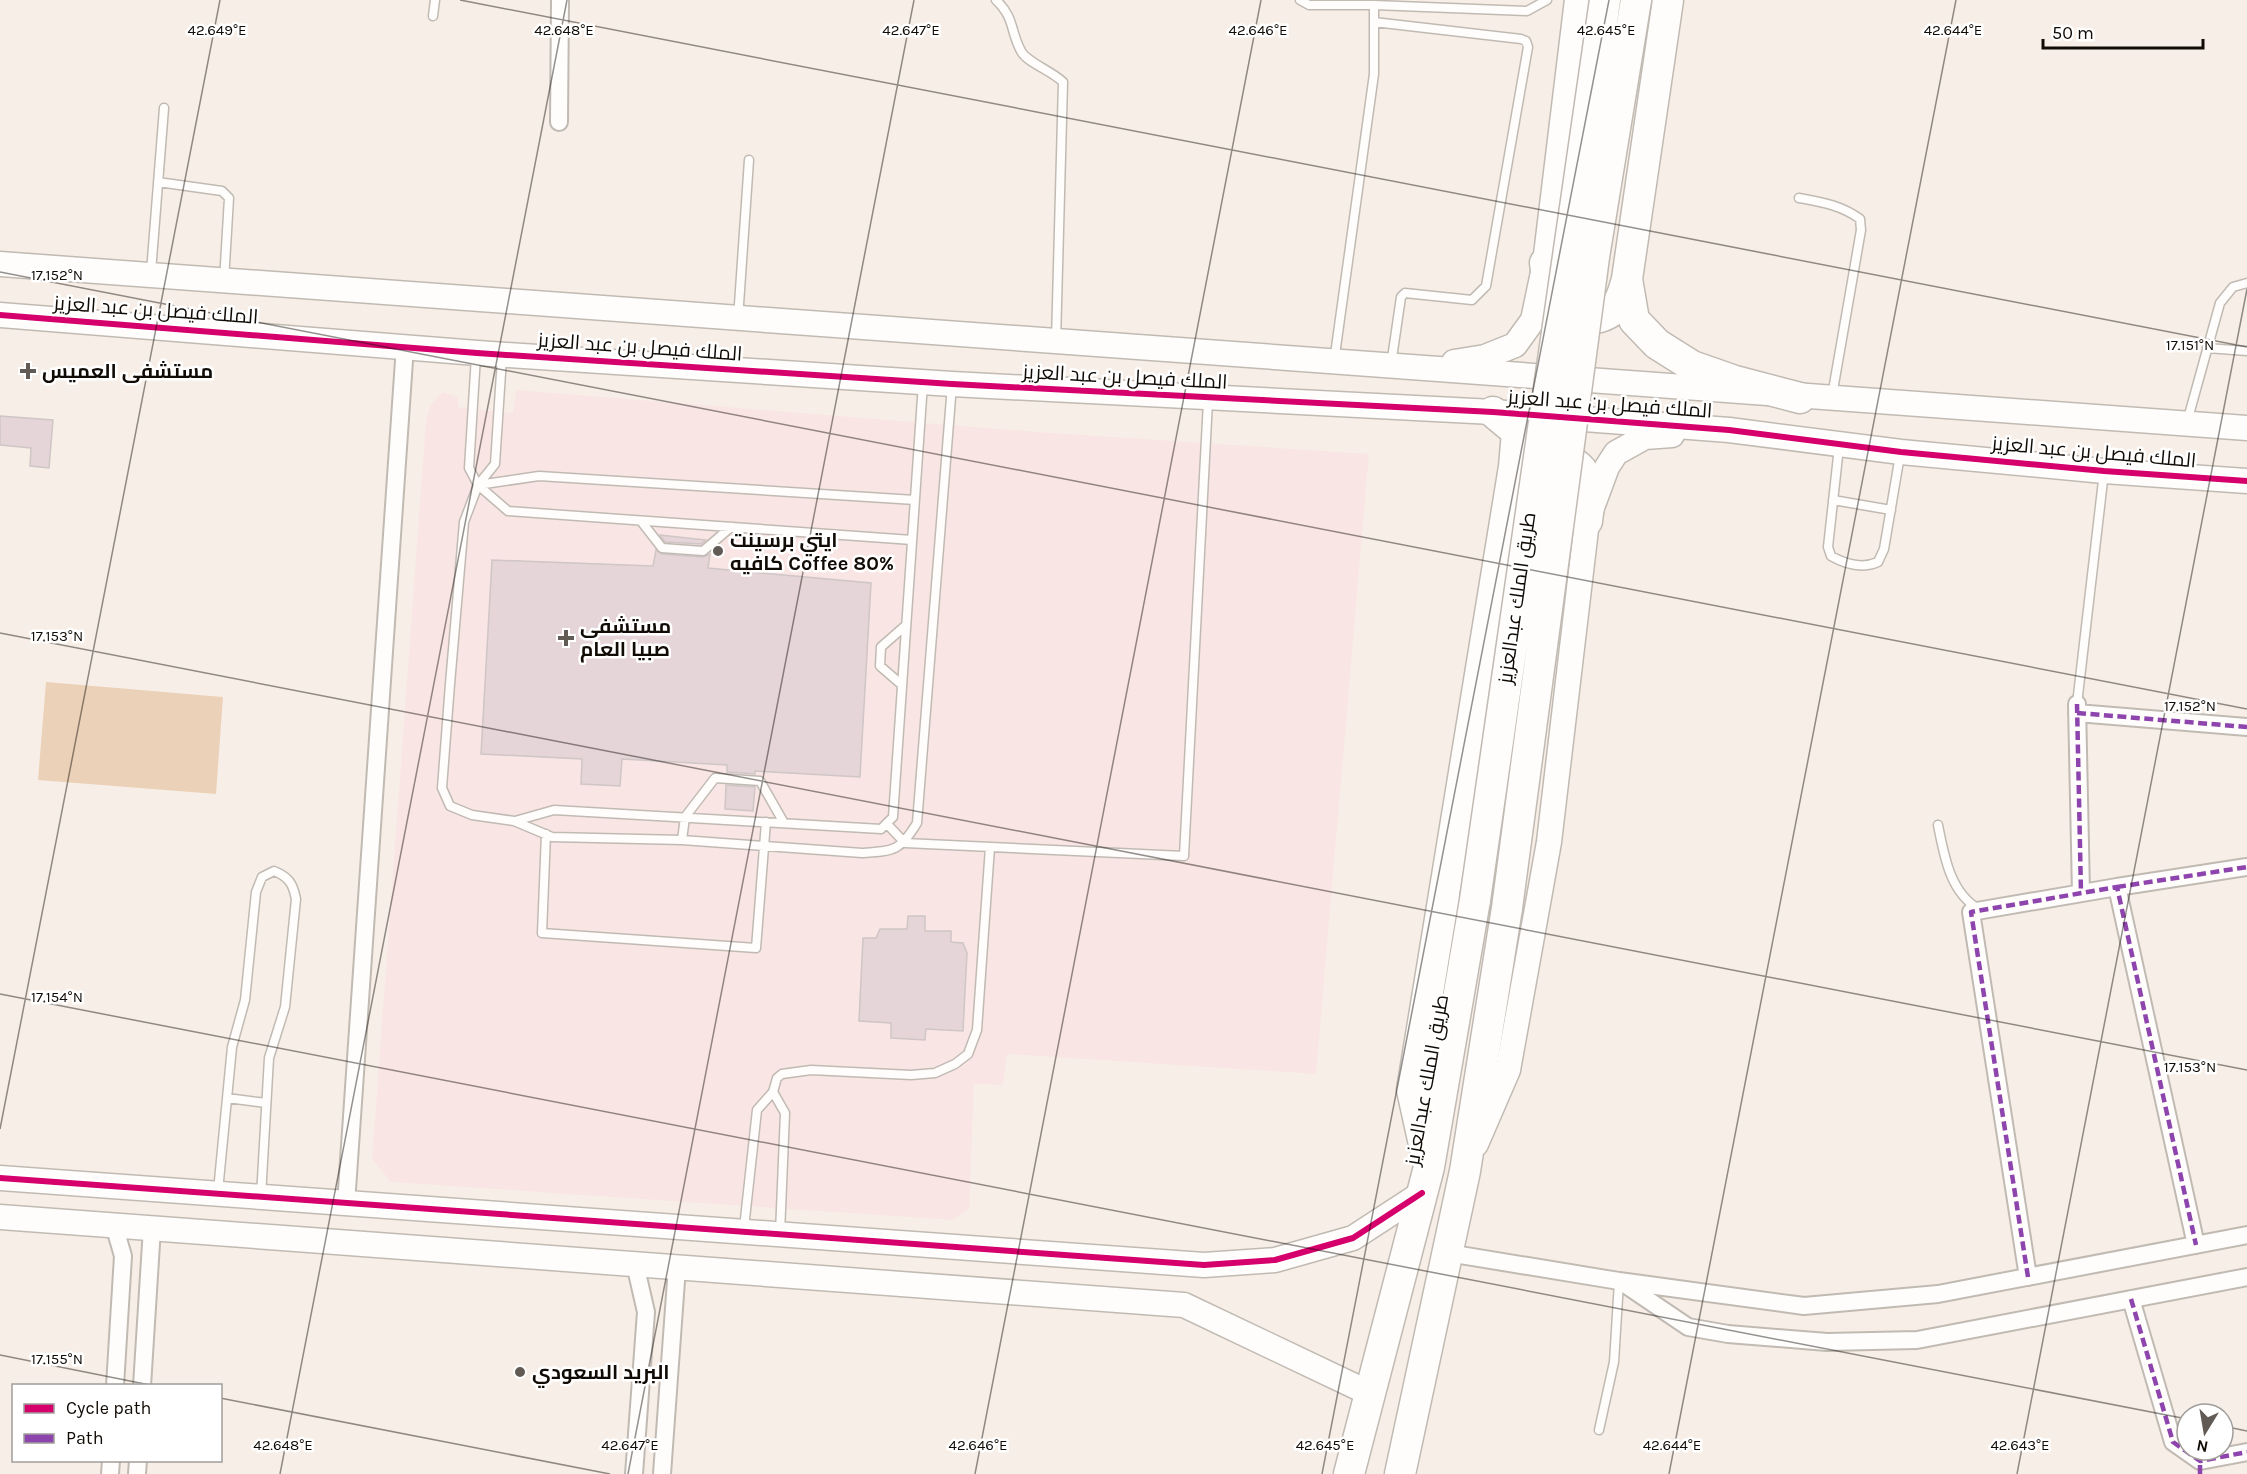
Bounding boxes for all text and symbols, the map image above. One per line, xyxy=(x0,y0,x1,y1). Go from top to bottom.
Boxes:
scale bar xyxy=(2043,12,2204,50)
text: 42.649°E xyxy=(188,21,246,39)
text: 42.648°E xyxy=(534,21,594,39)
text: 42.647°E xyxy=(882,21,940,39)
text: 42.646°E xyxy=(1229,21,1287,39)
text: 42.645°E xyxy=(1577,21,1635,39)
text: 42.644°E xyxy=(1924,21,1982,39)
text: 50 m xyxy=(2052,22,2094,44)
text: 17.152°N xyxy=(31,266,83,284)
street label: الملك فيصل بن عبد العزيز xyxy=(52,291,259,330)
street label: الملك فيصل بن عبد العزيز xyxy=(536,328,743,367)
text: 17.151°N xyxy=(2166,336,2214,354)
place label: مستشفى العميس xyxy=(42,360,213,383)
street label: الملك فيصل بن عبد العزيز xyxy=(1021,360,1228,395)
marker: مستشفى العميس xyxy=(19,362,37,380)
street label: الملك فيصل بن عبد العزيز xyxy=(1506,385,1713,424)
street label: الملك فيصل بن عبد العزيز xyxy=(1990,432,2197,473)
street label: طريق الملك عبدالعزيز xyxy=(1493,511,1541,686)
place label: ايتي برسينت كافيه Coffee 80% xyxy=(730,529,894,575)
marker: ايتي برسينت كافيه Coffee 80% xyxy=(711,544,725,558)
place label: مستشفى صبيا العام xyxy=(580,615,671,663)
text: 17.153°N xyxy=(31,627,83,645)
marker: مستشفى صبيا العام xyxy=(557,629,575,647)
text: 17.152°N xyxy=(2164,697,2216,715)
text: 17.154°N xyxy=(31,988,83,1006)
street label: طريق الملك عبدالعزيز xyxy=(1400,993,1454,1168)
text: 17.153°N xyxy=(2164,1058,2216,1076)
text: 17.155°N xyxy=(31,1350,83,1368)
place label: البريد السعودي xyxy=(532,1361,670,1388)
marker: البريد السعودي xyxy=(513,1365,527,1379)
legend xyxy=(12,1384,222,1462)
text: Cycle path xyxy=(66,1397,151,1419)
north arrow xyxy=(2175,1402,2235,1462)
text: Path xyxy=(66,1427,104,1449)
text: 42.648°E xyxy=(253,1436,313,1454)
text: 42.647°E xyxy=(601,1436,659,1454)
text: 42.646°E xyxy=(949,1436,1007,1454)
text: 42.645°E xyxy=(1296,1436,1354,1454)
text: 42.644°E xyxy=(1643,1436,1701,1454)
text: 42.643°E xyxy=(1990,1436,2050,1454)
text: N xyxy=(2195,1436,2210,1457)

